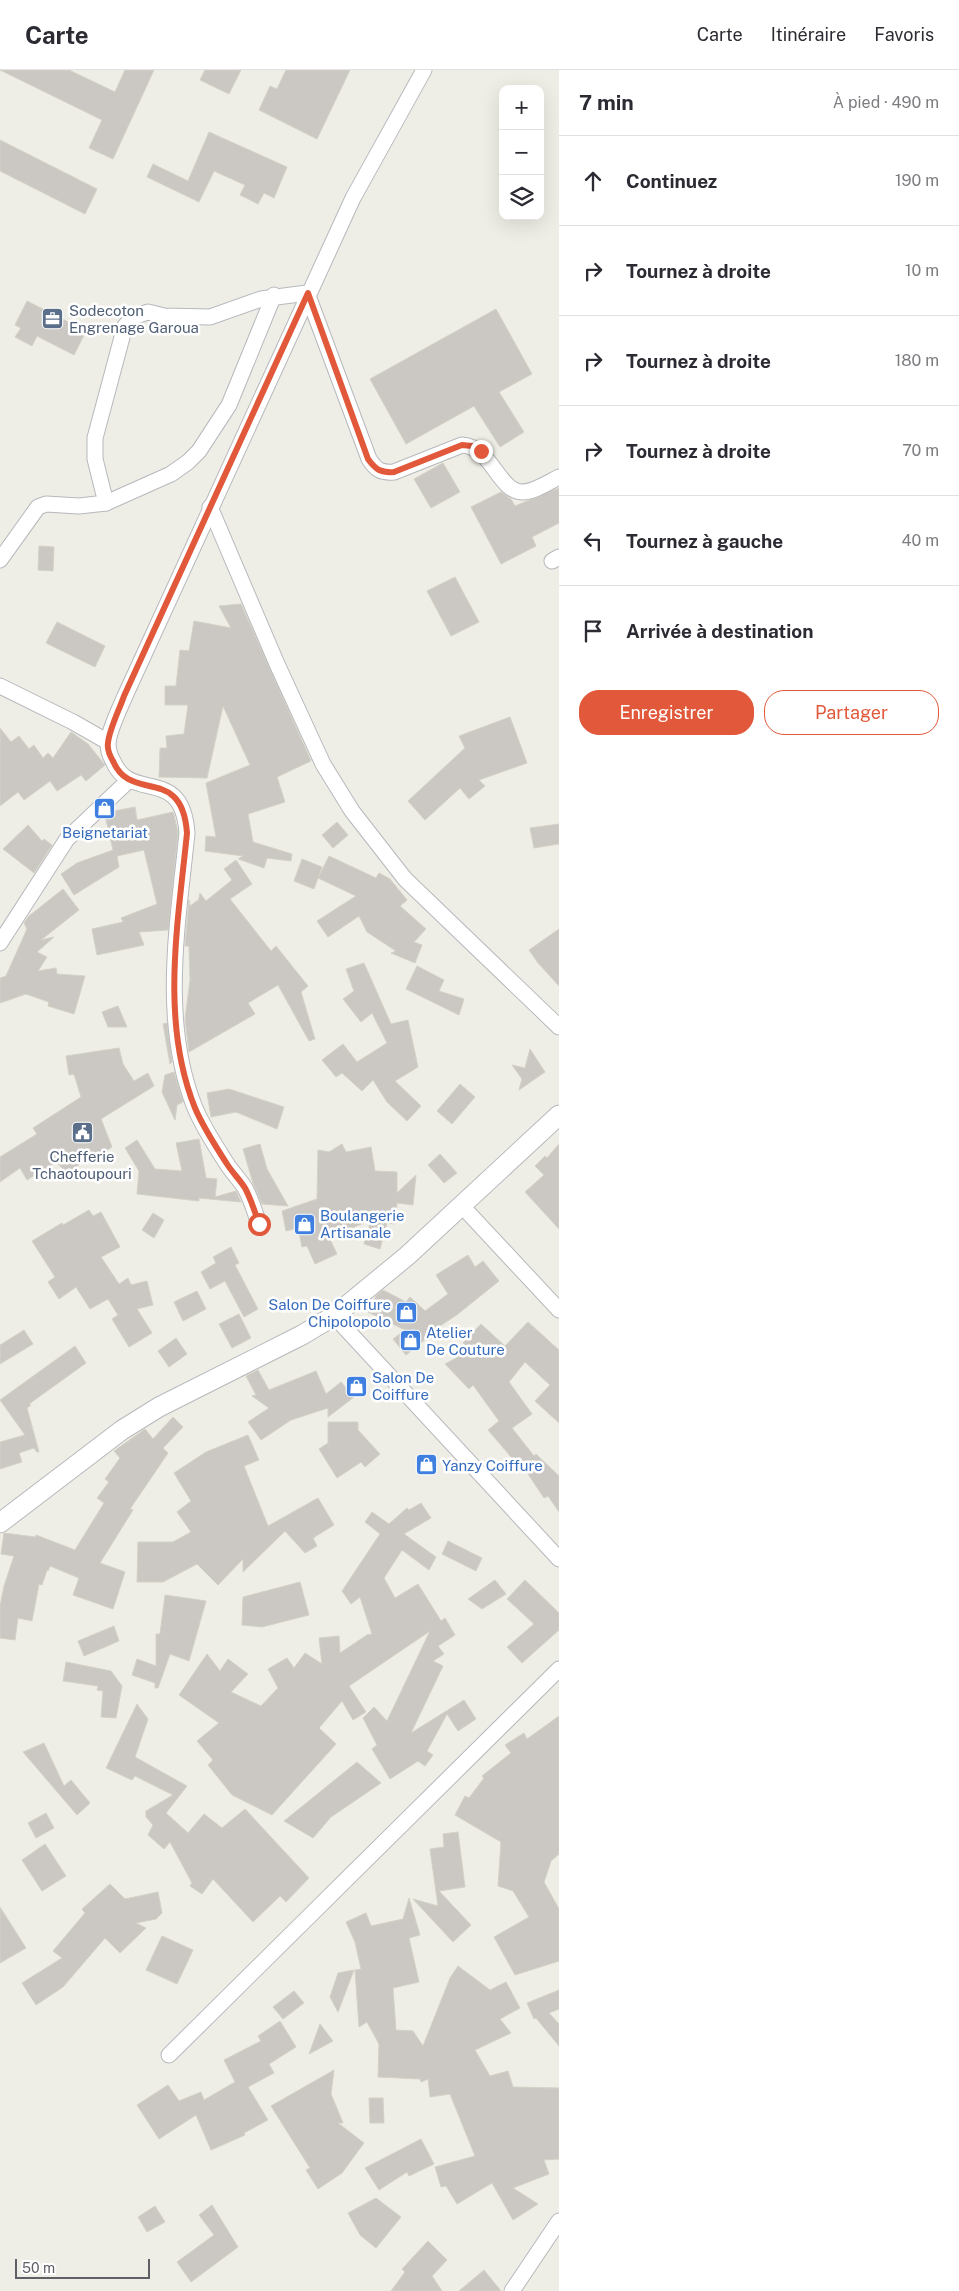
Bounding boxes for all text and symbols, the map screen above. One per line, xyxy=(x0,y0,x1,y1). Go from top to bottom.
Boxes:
text: Carte xyxy=(25,21,89,49)
text: Carte xyxy=(697,24,743,45)
text: Itinéraire xyxy=(771,24,846,45)
text: Favoris xyxy=(874,24,934,45)
map controls xyxy=(499,85,544,220)
button: + xyxy=(499,85,544,130)
text: 7 min xyxy=(579,90,634,115)
text: À pied · 490 m xyxy=(833,93,939,112)
button: − xyxy=(499,130,544,175)
icon: ahead xyxy=(579,167,607,195)
text: Continuez xyxy=(626,170,717,192)
text: 190 m xyxy=(895,171,939,190)
button: layers xyxy=(499,175,544,220)
icon: right xyxy=(579,257,607,285)
text: Tournez à droite xyxy=(626,260,771,282)
text: 10 m xyxy=(905,261,939,280)
place label: Sodecoton Engrenage Garoua xyxy=(69,302,199,336)
office icon: Sodecoton Engrenage Garoua xyxy=(41,307,65,331)
icon: right xyxy=(579,347,607,375)
text: Tournez à droite xyxy=(626,350,771,372)
text: 180 m xyxy=(895,351,939,370)
icon: right xyxy=(579,437,607,465)
route end xyxy=(470,440,493,463)
text: Tournez à droite xyxy=(626,440,771,462)
text: 70 m xyxy=(902,441,939,460)
icon: left xyxy=(579,527,607,555)
text: Tournez à gauche xyxy=(626,530,783,552)
text: 40 m xyxy=(901,531,939,550)
icon: arrive xyxy=(579,617,607,645)
text: Arrivée à destination xyxy=(626,620,814,642)
button: Enregistrer xyxy=(579,690,754,735)
button: Partager xyxy=(764,690,939,735)
shop icon: Beignetariat xyxy=(93,797,117,821)
place label: Beignetariat xyxy=(62,824,148,841)
public building icon: Chefferie Tchaotoupouri xyxy=(70,1121,94,1145)
place label: Chefferie Tchaotoupouri xyxy=(32,1148,132,1182)
place label: Boulangerie Artisanale xyxy=(320,1207,404,1241)
shop icon: Boulangerie Artisanale xyxy=(292,1212,316,1236)
route start xyxy=(248,1213,271,1236)
place label: Salon De Coiffure Chipolopolo xyxy=(268,1296,391,1330)
shop icon: Salon De Coiffure Chipolopolo xyxy=(395,1301,419,1325)
place label: Atelier De Couture xyxy=(426,1324,505,1358)
shop icon: Atelier De Couture xyxy=(398,1329,422,1353)
place label: Salon De Coiffure xyxy=(372,1369,434,1403)
shop icon: Salon De Coiffure xyxy=(344,1374,368,1398)
shop icon: Yanzy Coiffure xyxy=(414,1453,438,1477)
place label: Yanzy Coiffure xyxy=(442,1457,543,1474)
scale bar xyxy=(15,2256,150,2279)
text: 50 m xyxy=(22,2260,55,2276)

